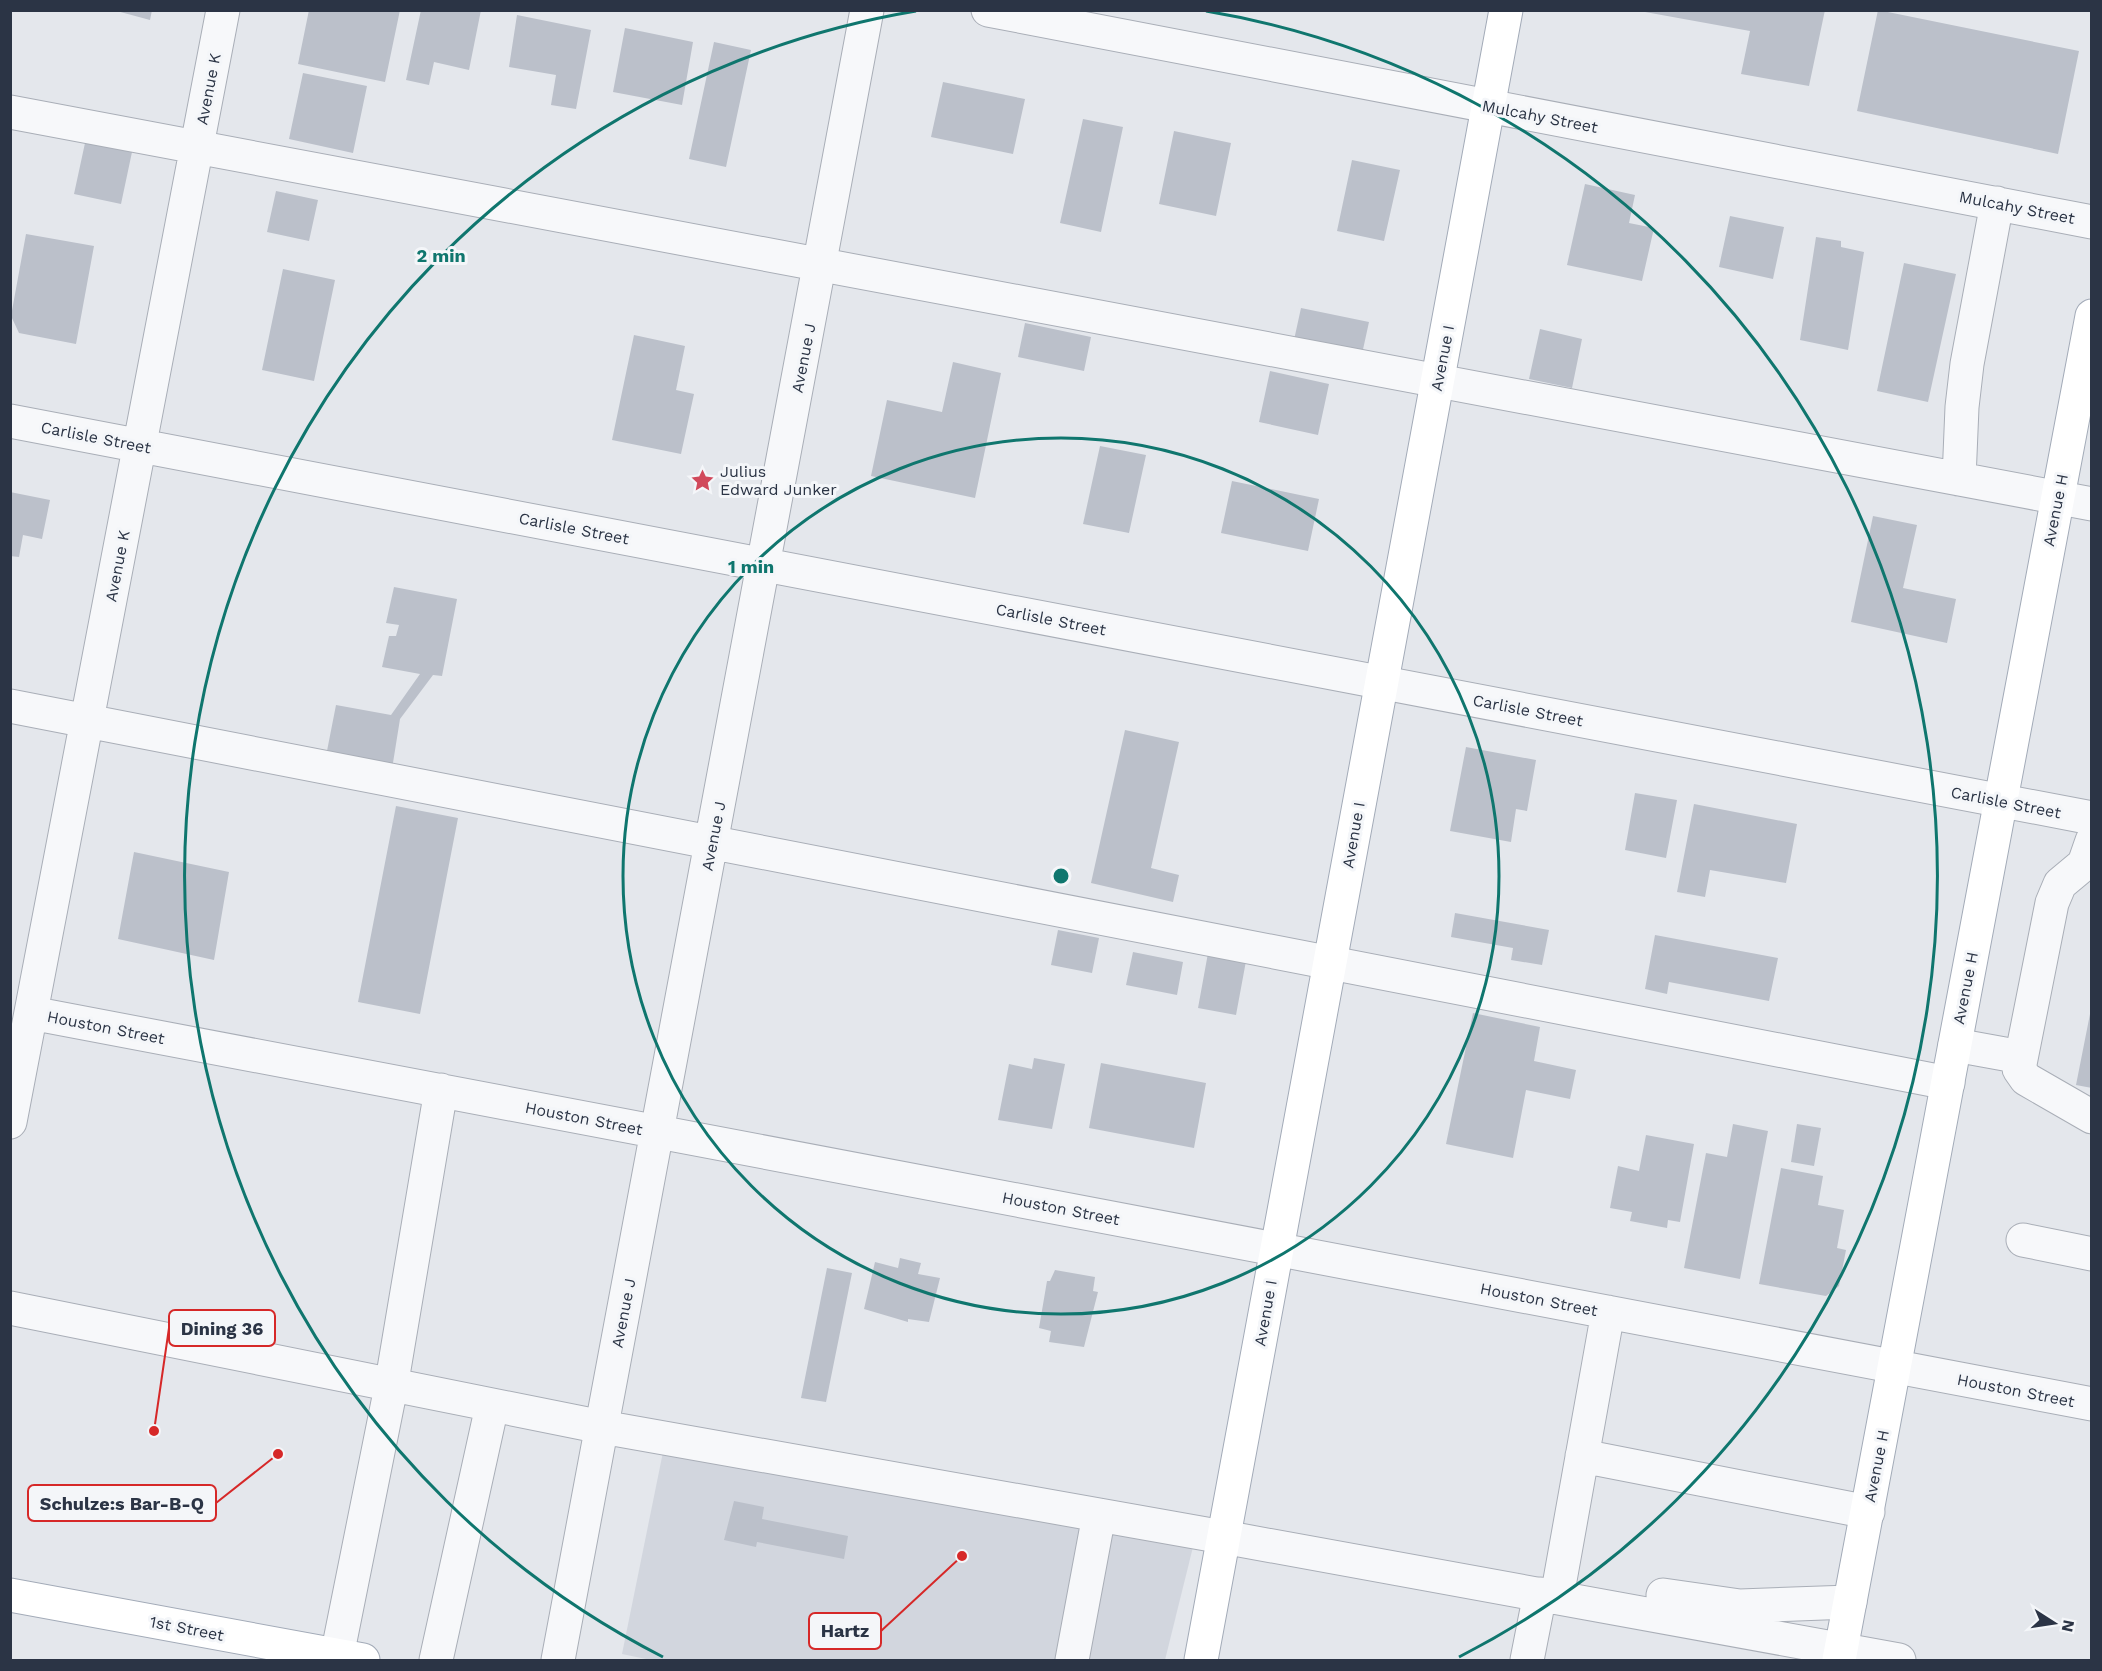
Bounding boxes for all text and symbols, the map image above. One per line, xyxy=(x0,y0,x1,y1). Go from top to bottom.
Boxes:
street label: Avenue K xyxy=(192,51,225,127)
street label: Mulcahy Street xyxy=(1480,96,1600,137)
street label: Mulcahy Street xyxy=(1957,187,2077,228)
text: 2 min xyxy=(416,245,466,266)
street label: Avenue J xyxy=(787,322,820,395)
street label: Avenue I xyxy=(1427,323,1458,393)
street label: Carlisle Street xyxy=(39,417,153,458)
place label: Julius Edward Junker xyxy=(720,462,837,499)
place icon: Julius Edward Junker xyxy=(689,467,715,493)
street label: Avenue H xyxy=(2039,472,2072,548)
street label: Carlisle Street xyxy=(517,508,631,549)
street label: Avenue K xyxy=(101,528,134,604)
text: 1 min xyxy=(728,556,774,577)
street label: Carlisle Street xyxy=(994,599,1108,640)
street label: Carlisle Street xyxy=(1471,690,1585,731)
street label: Carlisle Street xyxy=(1949,782,2063,823)
street label: Avenue J xyxy=(697,800,730,873)
street label: Avenue I xyxy=(1338,801,1369,870)
centre of rings xyxy=(1051,866,1071,886)
street label: Avenue H xyxy=(1949,950,1982,1026)
street label: Houston Street xyxy=(46,1007,167,1048)
street label: Houston Street xyxy=(524,1098,645,1139)
street label: Houston Street xyxy=(1001,1188,1122,1229)
street label: Avenue J xyxy=(607,1277,640,1350)
street label: Avenue I xyxy=(1250,1279,1281,1348)
street label: Houston Street xyxy=(1479,1279,1600,1320)
callout: Dining 36 xyxy=(169,1310,275,1346)
text: Dining 36 xyxy=(181,1318,263,1339)
street label: Houston Street xyxy=(1956,1370,2077,1411)
street label: Avenue H xyxy=(1860,1428,1893,1504)
callout: Schulze:s Bar-B-Q xyxy=(28,1485,216,1521)
text: Schulze:s Bar-B-Q xyxy=(40,1493,204,1514)
north arrow xyxy=(2024,1593,2084,1653)
street label: 1st Street xyxy=(148,1612,226,1645)
callout: Hartz xyxy=(809,1613,881,1649)
text: N xyxy=(2058,1618,2079,1634)
text: Hartz xyxy=(821,1620,869,1641)

